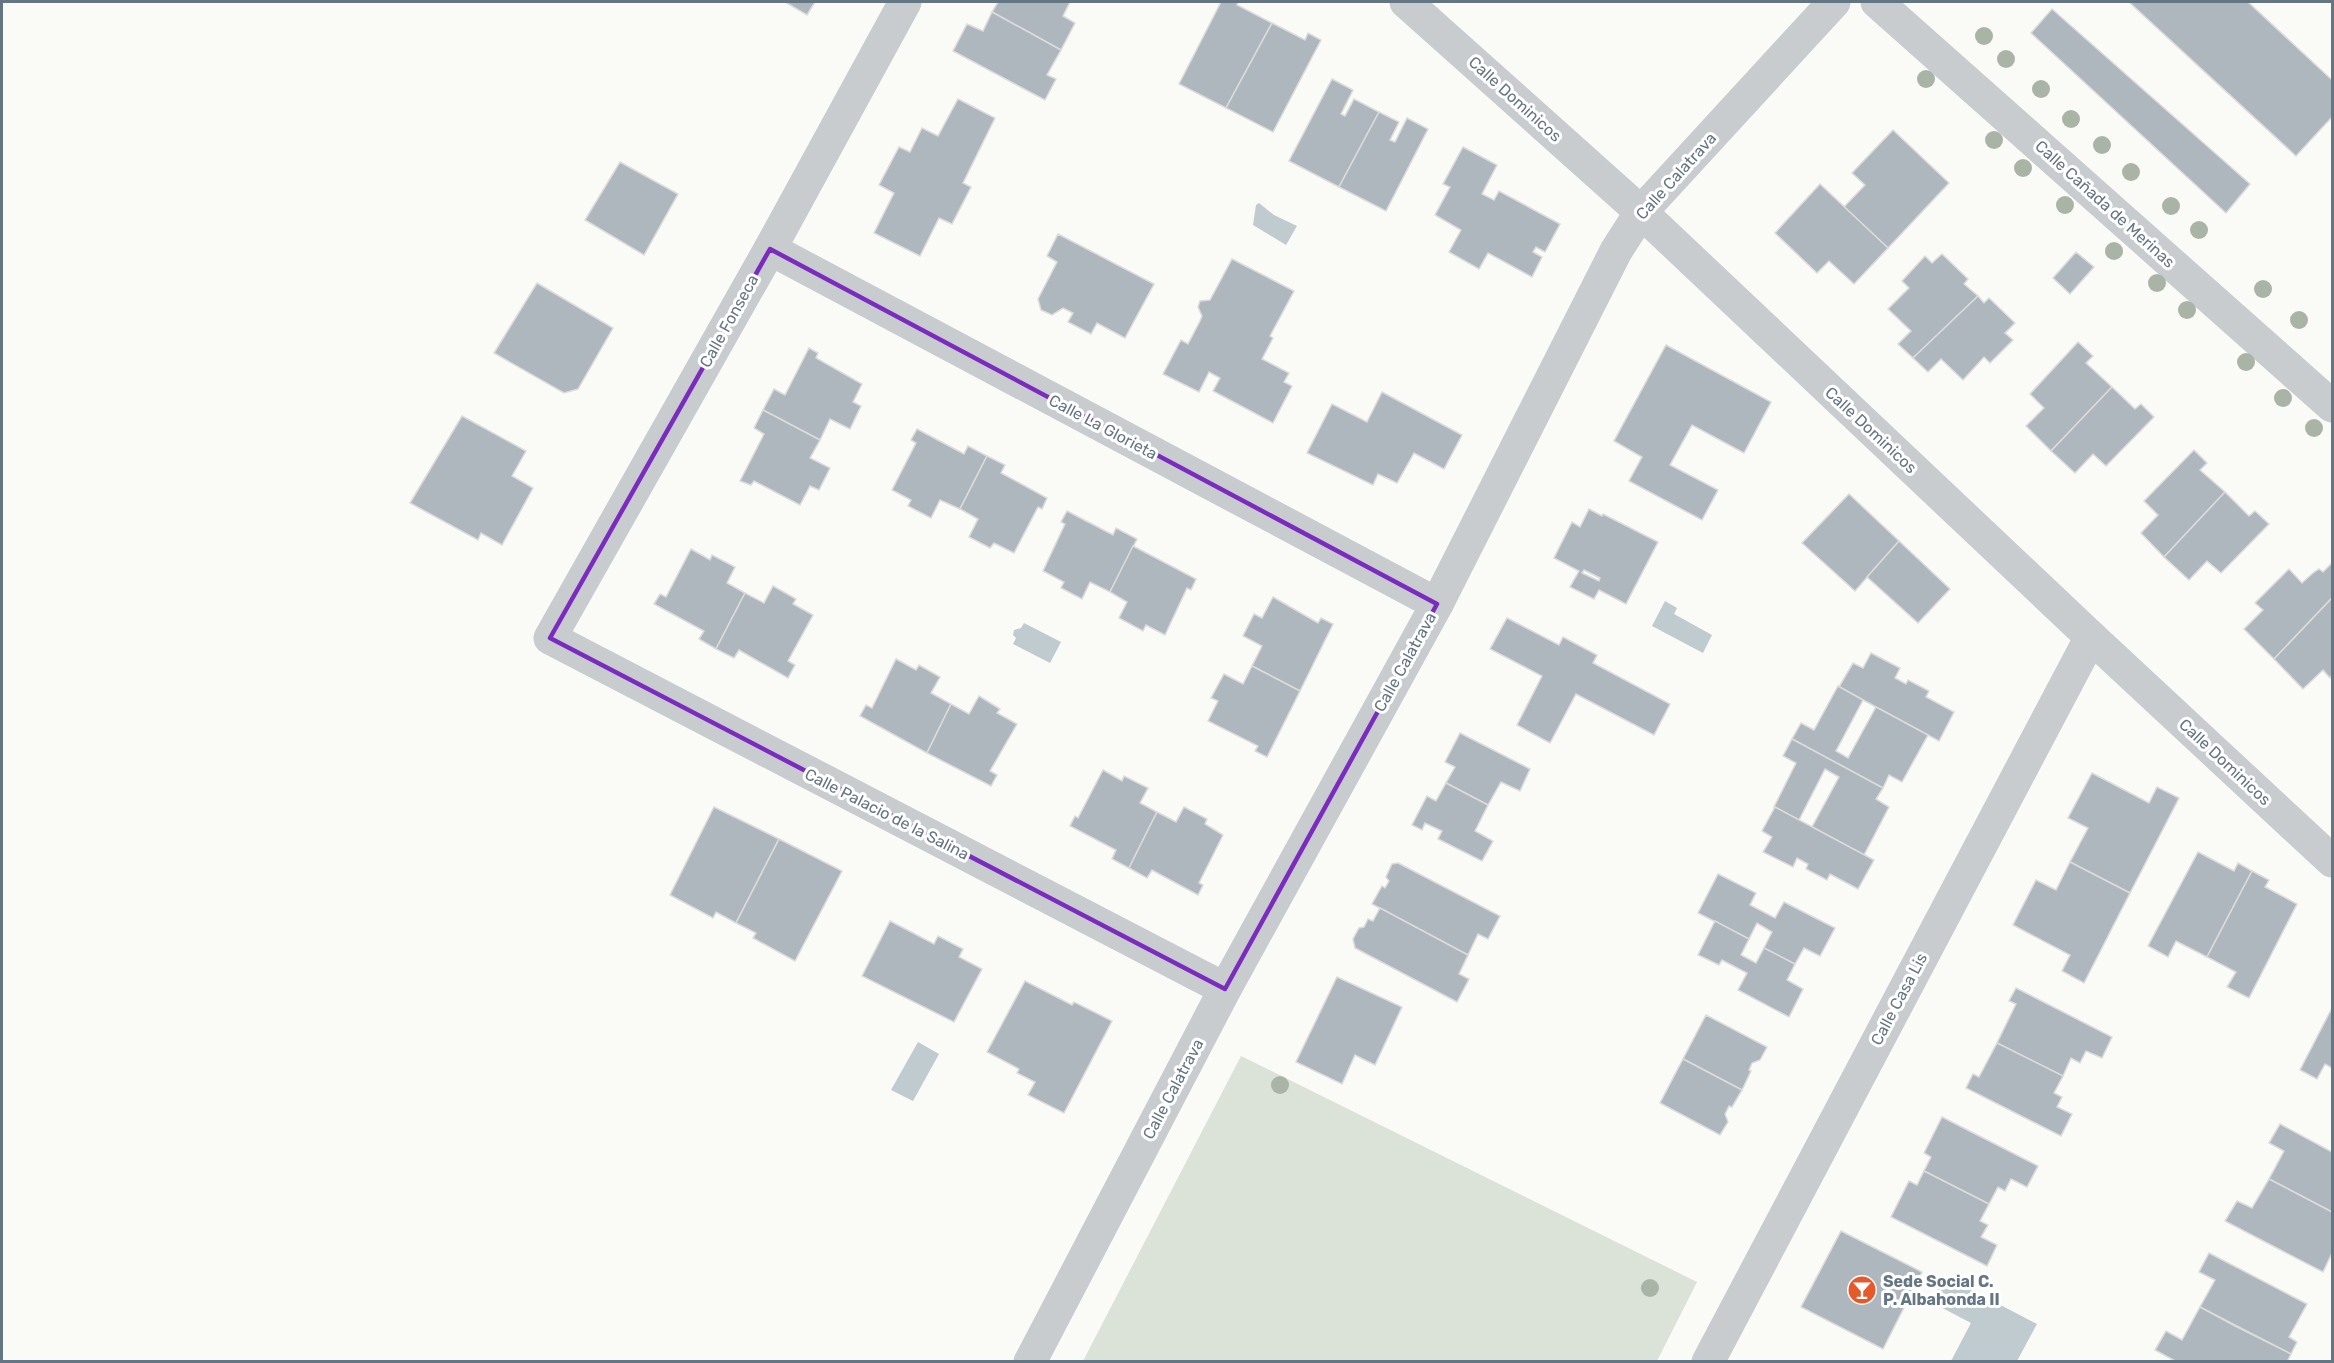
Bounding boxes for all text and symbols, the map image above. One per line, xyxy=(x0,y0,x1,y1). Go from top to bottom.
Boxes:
street label: Calle Dominicos xyxy=(1465,52,1565,146)
street label: Calle Calatrava xyxy=(1632,129,1720,223)
street label: Calle Cañada de Merinas xyxy=(2031,136,2179,272)
street label: Calle Fonseca xyxy=(696,271,762,371)
street label: Calle Dominicos xyxy=(1821,383,1921,477)
street label: Calle La Glorieta xyxy=(1046,390,1160,464)
street label: Calle Calatrava xyxy=(1370,609,1440,715)
street label: Calle Dominicos xyxy=(2175,715,2275,809)
street label: Calle Palacio de la Salina xyxy=(802,764,972,864)
street label: Calle Casa Lis xyxy=(1867,950,1931,1048)
street label: Calle Calatrava xyxy=(1139,1036,1207,1142)
place label: Sede Social C. P. Albahonda II xyxy=(1883,1272,2000,1309)
bar icon: Sede Social C. P. Albahonda II xyxy=(1846,1274,1878,1306)

